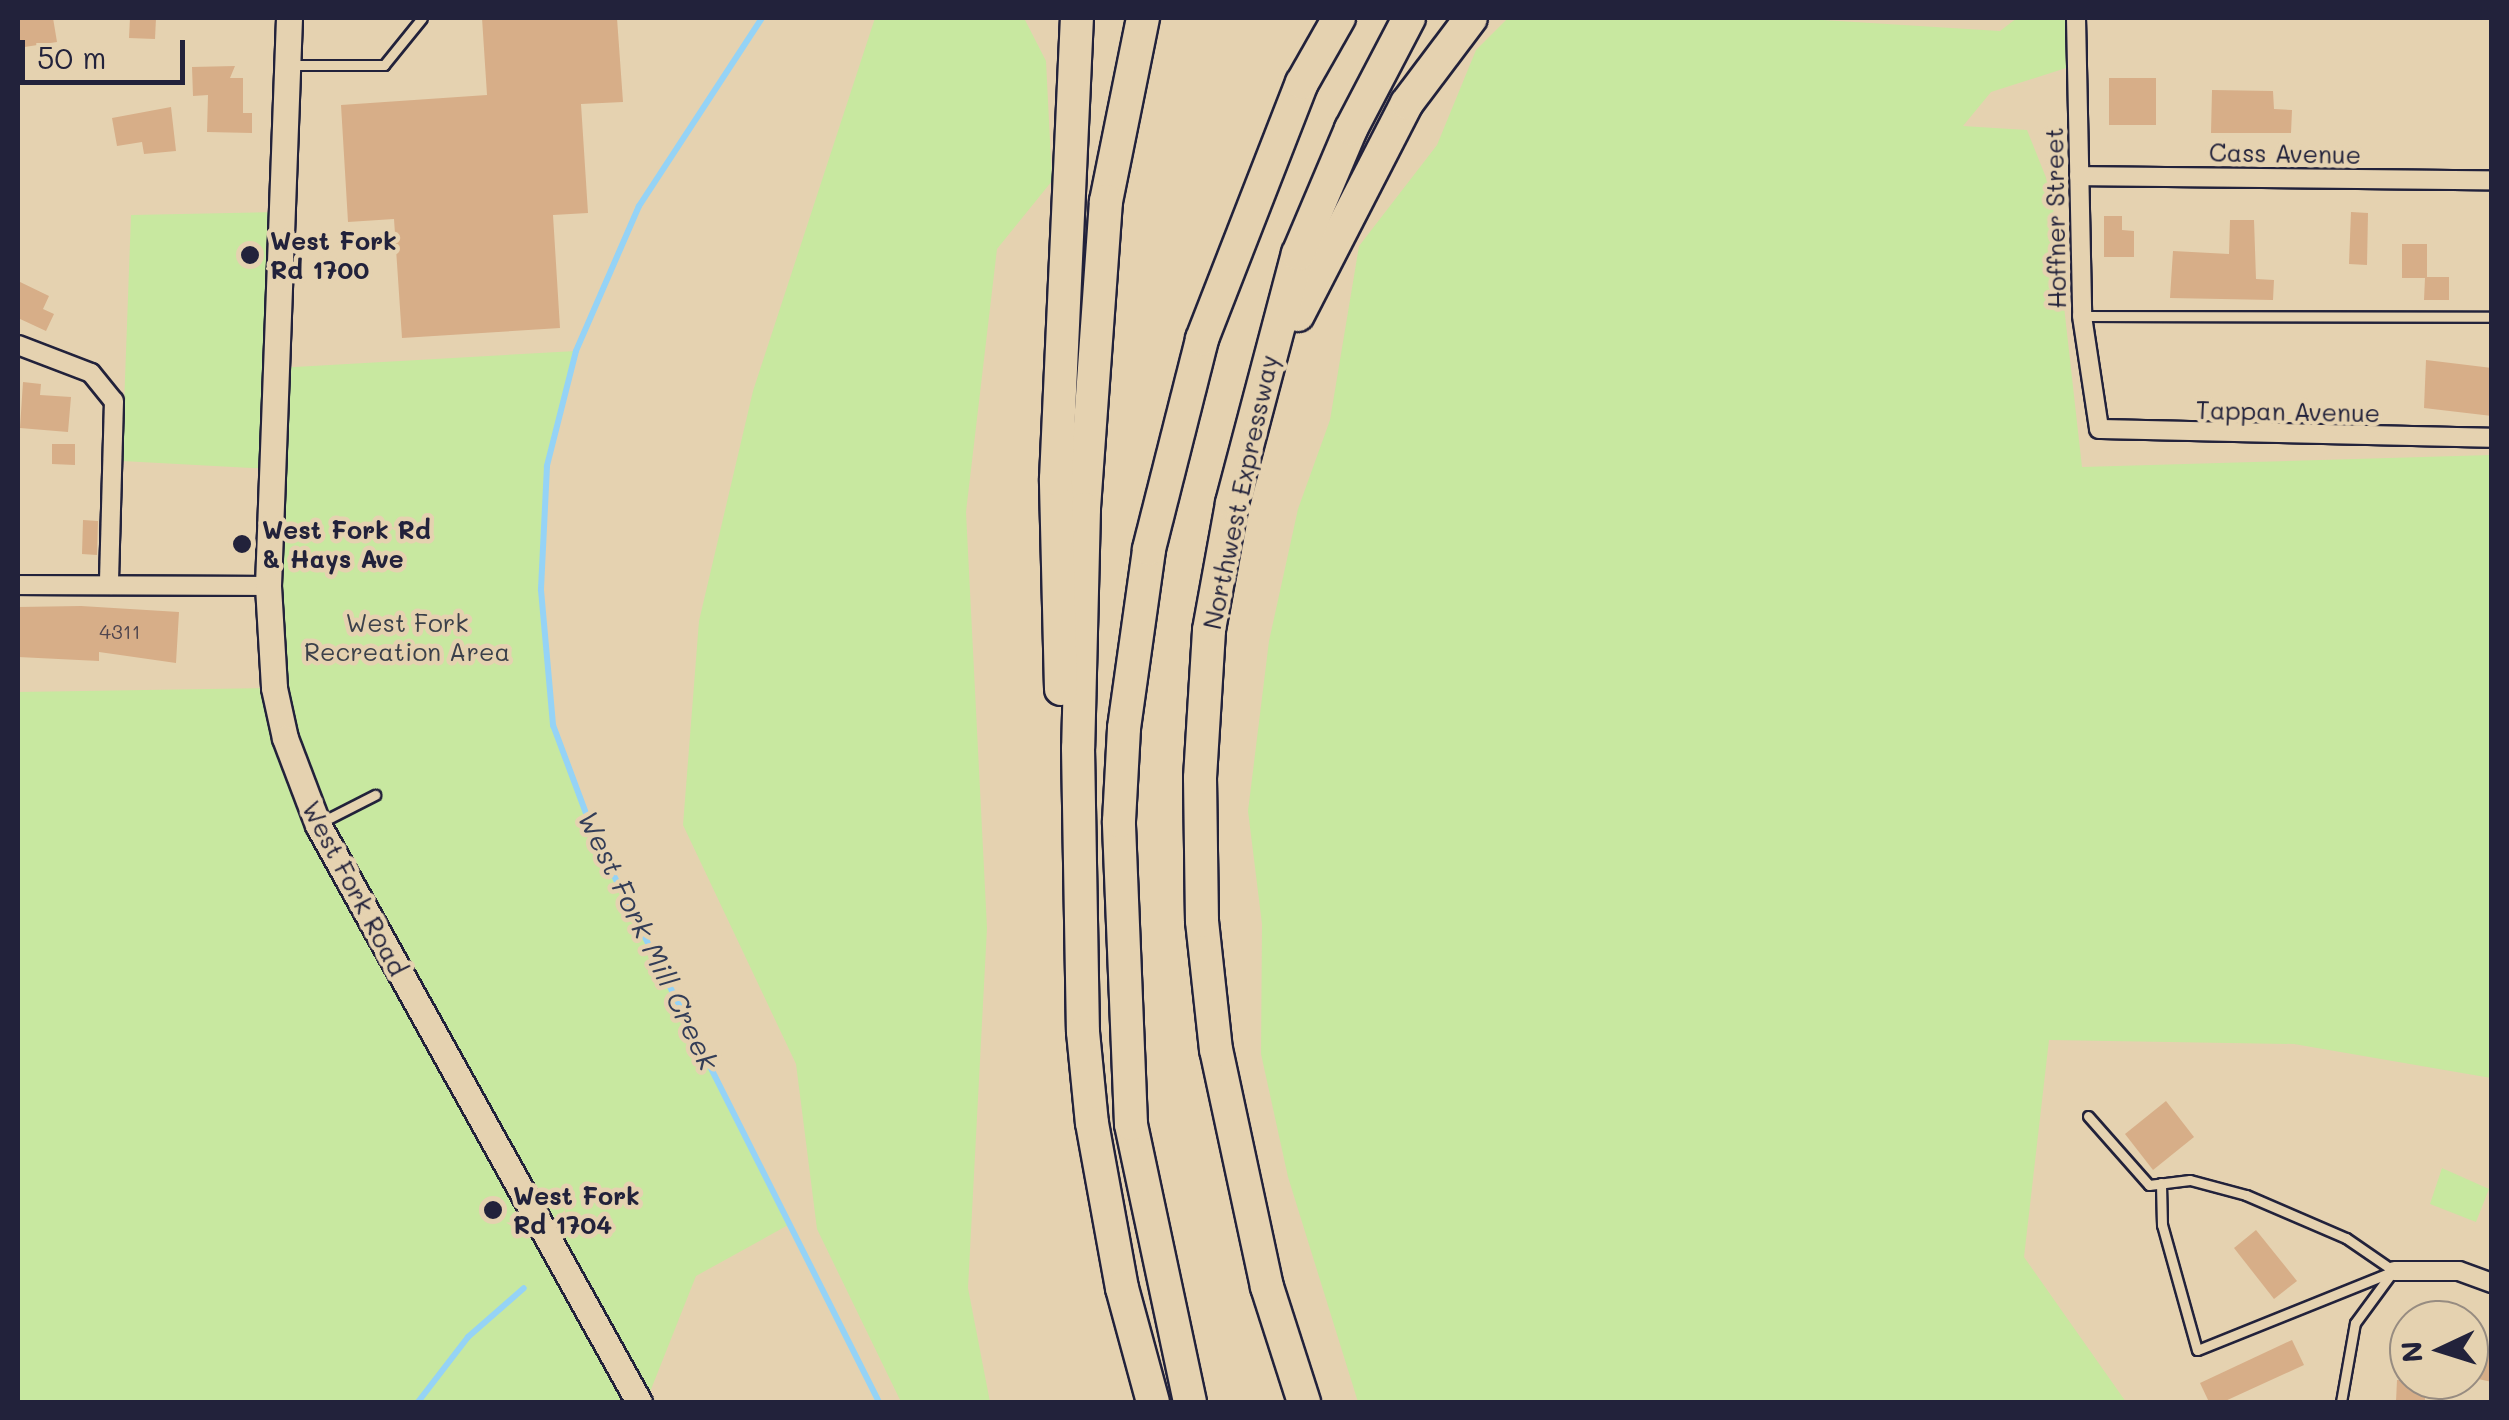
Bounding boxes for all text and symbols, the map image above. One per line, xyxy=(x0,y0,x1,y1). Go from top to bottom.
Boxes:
scale bar xyxy=(25,20,190,82)
text: 50 m xyxy=(37,37,107,77)
street label: Hoffner Street xyxy=(2038,127,2072,309)
street label: Cass Avenue xyxy=(2209,137,2361,169)
place label: West Fork Rd 1700 xyxy=(270,226,397,285)
marker: West Fork Rd 1700 xyxy=(239,244,261,266)
street label: Northwest Expressway xyxy=(1196,352,1284,632)
street label: Tappan Avenue xyxy=(2196,394,2380,428)
place label: West Fork Rd & Hays Ave xyxy=(262,515,431,574)
marker: West Fork Rd & Hays Ave xyxy=(231,533,253,555)
park label: West Fork Recreation Area xyxy=(304,608,510,667)
house number: 4311 xyxy=(99,619,141,643)
street label: West Fork Road xyxy=(296,796,414,980)
water label: West Fork Mill Creek xyxy=(572,805,726,1075)
place label: West Fork Rd 1704 xyxy=(513,1181,640,1240)
marker: West Fork Rd 1704 xyxy=(482,1199,504,1221)
north arrow xyxy=(2389,1300,2489,1400)
text: N xyxy=(2392,1340,2430,1364)

